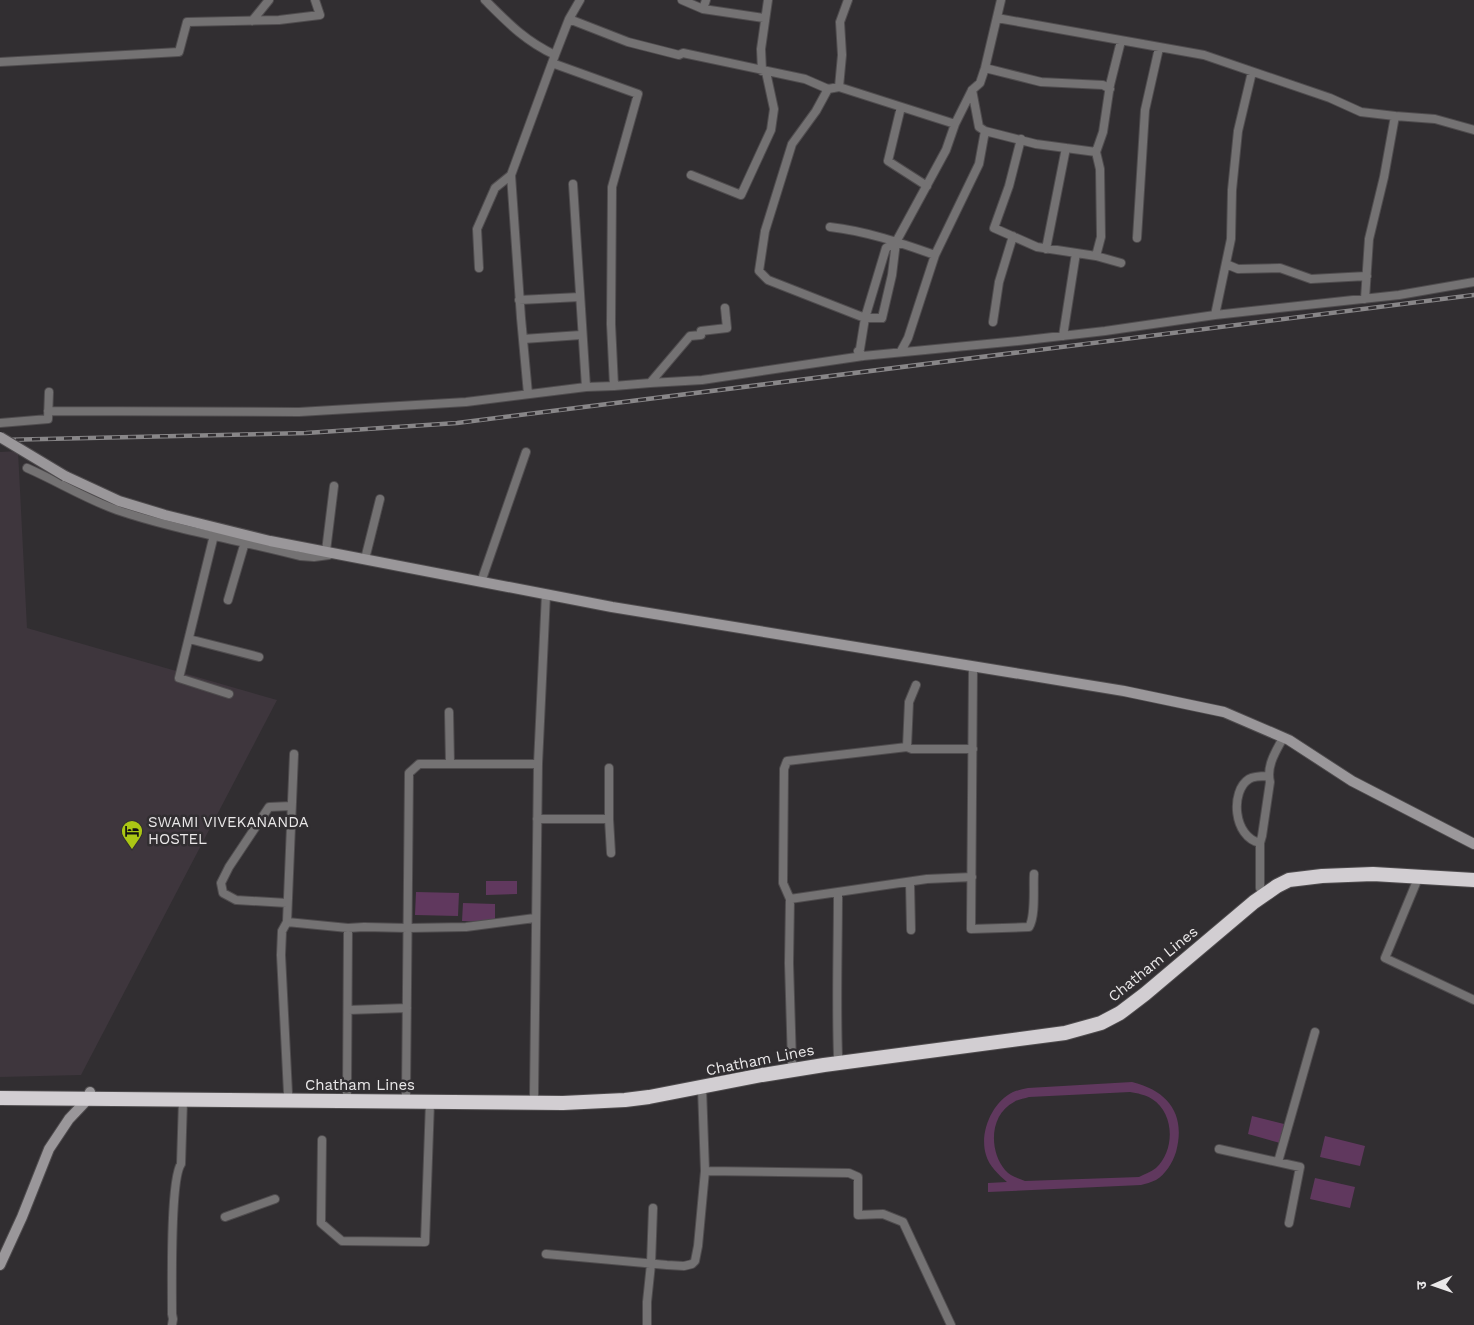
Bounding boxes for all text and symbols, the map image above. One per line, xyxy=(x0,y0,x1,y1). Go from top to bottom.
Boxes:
place label: SWAMI VIVEKANANDA HOSTEL xyxy=(148,813,309,848)
hotel icon: SWAMI VIVEKANANDA HOSTEL xyxy=(120,819,144,850)
street label: Chatham Lines xyxy=(1105,922,1201,1006)
street label: Chatham Lines xyxy=(704,1041,816,1079)
street label: Chatham Lines xyxy=(305,1076,415,1094)
north arrow xyxy=(1409,1260,1459,1310)
text: उ xyxy=(1413,1280,1429,1290)

